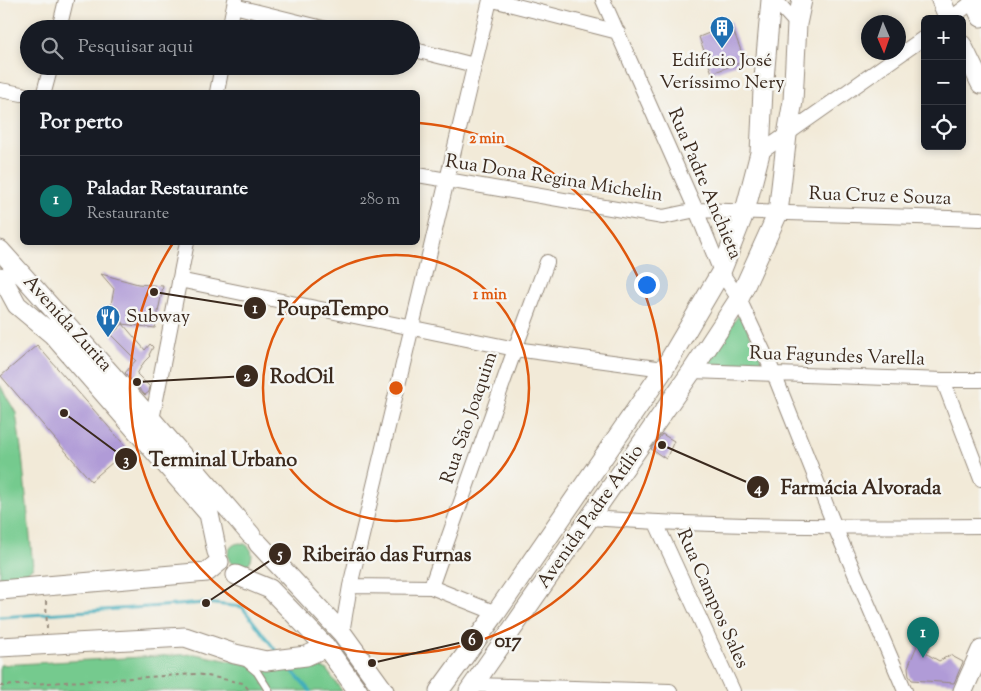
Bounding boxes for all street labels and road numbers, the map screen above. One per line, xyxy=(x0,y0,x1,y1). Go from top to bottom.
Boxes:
street label: Rua Padre Anchieta xyxy=(660,104,748,264)
street label: Rua Dona Regina Michelin xyxy=(443,148,665,210)
street label: Rua Cruz e Souza xyxy=(808,181,952,213)
street label: Avenida Zurita xyxy=(16,270,118,379)
street label: Rua Fagundes Varella xyxy=(749,340,926,374)
street label: Rua São Joaquim xyxy=(435,348,505,488)
street label: Avenida Padre Atílio xyxy=(531,439,651,595)
street label: Rua Campos Sales xyxy=(669,525,755,673)

